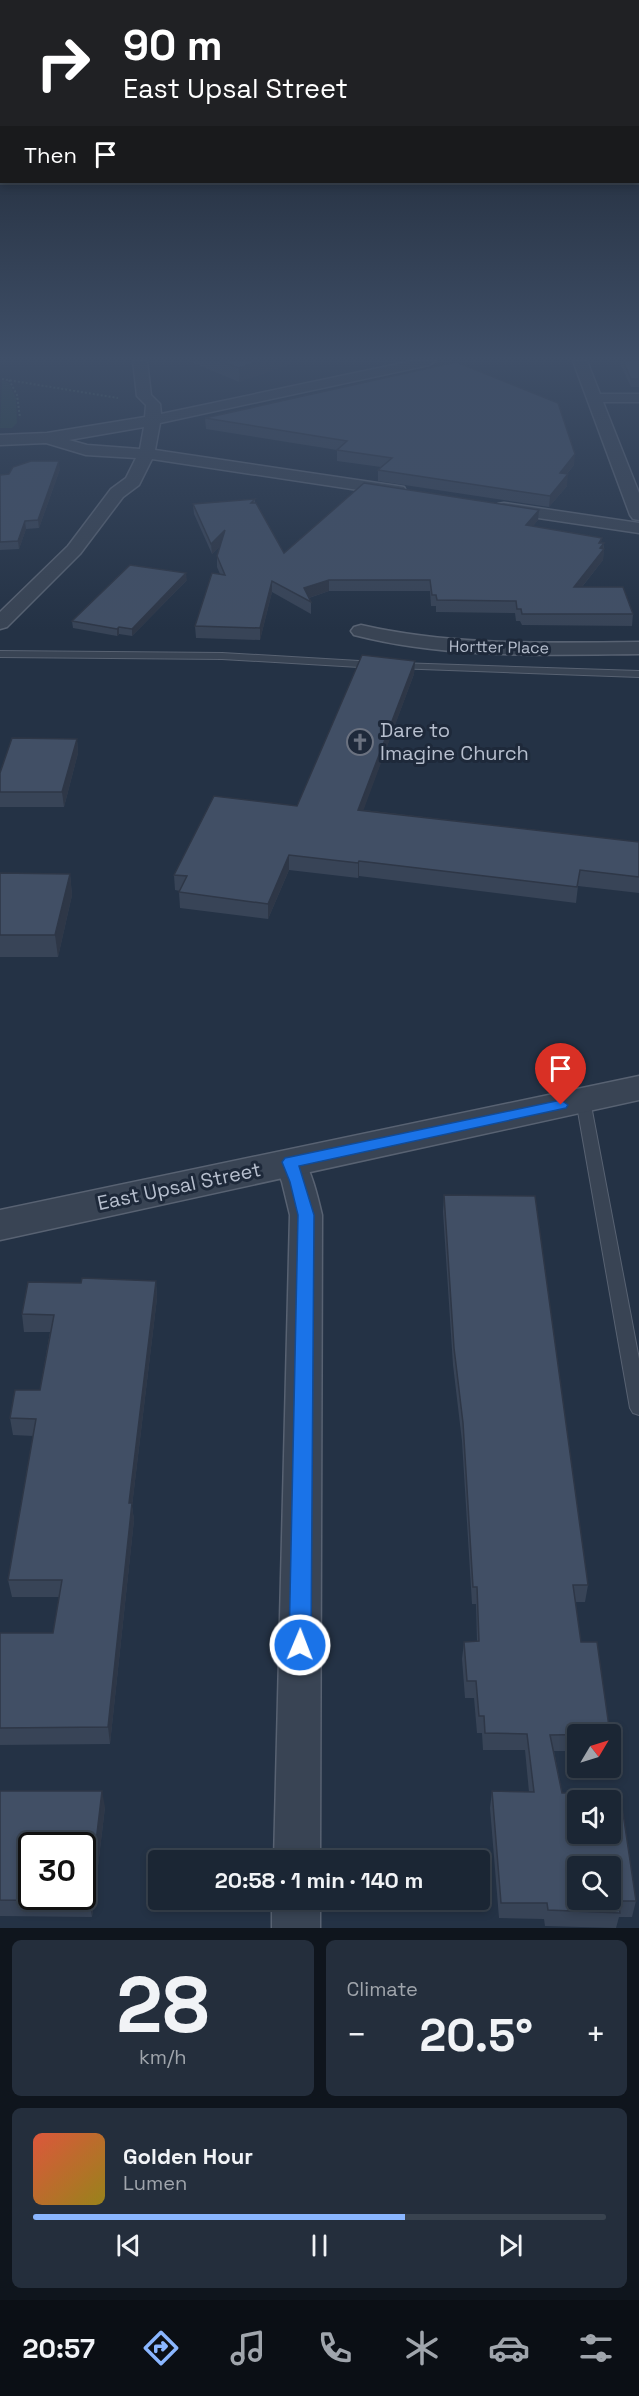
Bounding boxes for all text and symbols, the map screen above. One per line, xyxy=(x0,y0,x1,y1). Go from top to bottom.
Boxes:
text: 90 m xyxy=(123,19,223,72)
icon: right xyxy=(24,24,102,102)
text: East Upsal Street xyxy=(123,71,348,106)
icon: arrive xyxy=(89,138,122,171)
text: Then xyxy=(24,141,77,169)
street label: Hortter Place xyxy=(449,636,549,658)
place label: Dare to Imagine Church xyxy=(380,717,529,766)
church icon: Dare to Imagine Church xyxy=(345,727,375,757)
pin xyxy=(535,1043,586,1105)
icon: arrive xyxy=(544,1052,577,1085)
street label: East Upsal Street xyxy=(95,1156,263,1216)
position arrow xyxy=(268,1613,332,1677)
north arrow xyxy=(567,1724,621,1778)
map controls xyxy=(567,1724,621,1910)
button: sound xyxy=(567,1790,621,1844)
speed limit sign: 30 xyxy=(18,1832,96,1910)
button: search xyxy=(567,1856,621,1910)
text: 20:58 · 1 min · 140 m xyxy=(215,1866,423,1894)
text: 28 xyxy=(116,1955,209,2055)
text: Climate xyxy=(347,1976,418,2002)
text: 20.5° xyxy=(420,2007,533,2064)
text: − xyxy=(347,2014,367,2056)
text: + xyxy=(586,2014,606,2056)
text: km/h xyxy=(139,2044,187,2070)
text: Golden Hour xyxy=(123,2142,253,2170)
text: Lumen xyxy=(123,2170,187,2196)
icon: previous xyxy=(112,2229,145,2262)
icon: pause xyxy=(303,2229,336,2262)
icon: next xyxy=(494,2229,527,2262)
icon: directions xyxy=(140,2327,182,2369)
icon: music xyxy=(227,2327,269,2369)
icon: phone xyxy=(314,2327,356,2369)
icon: climate xyxy=(401,2327,443,2369)
icon: car xyxy=(488,2327,530,2369)
icon: filters xyxy=(575,2327,617,2369)
text: 20:57 xyxy=(22,2331,95,2366)

